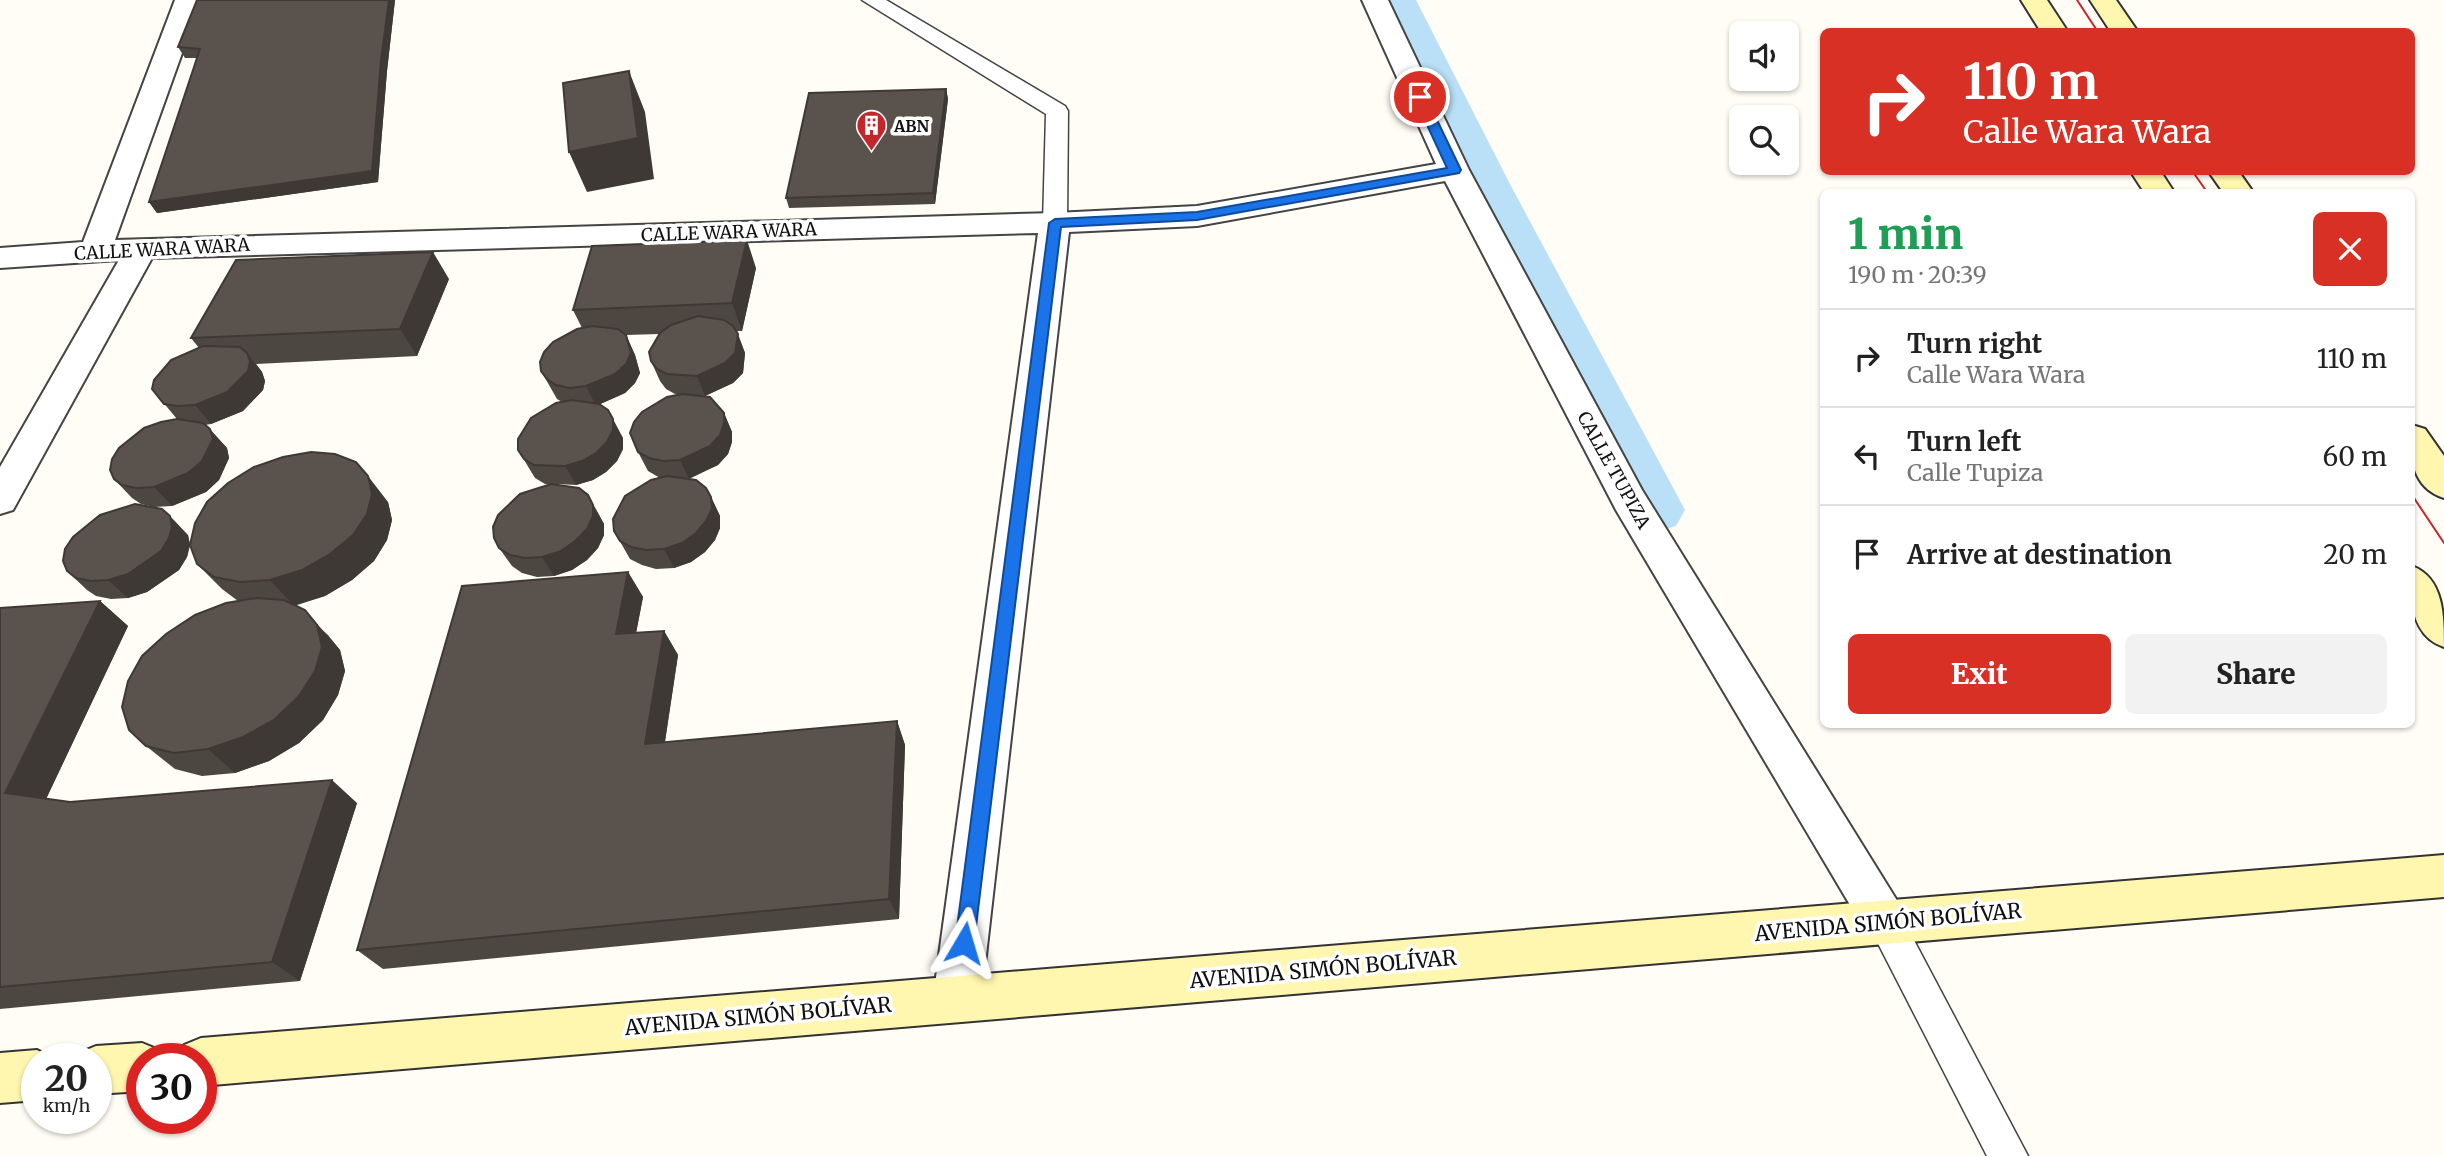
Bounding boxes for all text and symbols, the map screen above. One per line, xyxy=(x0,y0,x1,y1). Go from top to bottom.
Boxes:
map controls xyxy=(1729,21,1799,175)
button: sound xyxy=(1729,21,1799,91)
text: 110 m xyxy=(1963,51,2098,112)
icon: right xyxy=(1848,56,1939,147)
pin xyxy=(1390,67,1450,127)
icon: arrive xyxy=(1401,78,1439,116)
button: search xyxy=(1729,105,1799,175)
building icon: ABN xyxy=(854,109,888,153)
text: Calle Wara Wara xyxy=(1963,112,2211,152)
place label: ABN xyxy=(893,116,929,136)
text: 1 min xyxy=(1848,208,1963,260)
button: close xyxy=(2313,212,2387,286)
street label: CALLE WARA WARA xyxy=(641,217,818,247)
street label: CALLE WARA WARA xyxy=(74,233,251,265)
text: 190 m · 20:39 xyxy=(1848,260,1987,289)
text: Turn right xyxy=(1907,327,2042,360)
icon: right xyxy=(1848,339,1886,377)
text: 110 m xyxy=(2317,342,2387,375)
text: Calle Wara Wara xyxy=(1907,360,2085,389)
street label: CALLE TUPIZA xyxy=(1572,407,1656,533)
text: Turn left xyxy=(1907,425,2021,458)
icon: left xyxy=(1848,437,1886,475)
text: 60 m xyxy=(2323,440,2387,473)
text: Calle Tupiza xyxy=(1907,458,2043,487)
icon: arrive xyxy=(1848,535,1886,573)
text: Arrive at destination xyxy=(1907,538,2172,571)
text: 20 m xyxy=(2323,538,2387,571)
button: Exit xyxy=(1848,634,2111,714)
button: Share xyxy=(2125,634,2387,714)
street label: AVENIDA SIMÓN BOLÍVAR xyxy=(1752,896,2023,947)
position arrow xyxy=(927,906,1001,980)
street label: AVENIDA SIMÓN BOLÍVAR xyxy=(1187,943,1458,994)
street label: AVENIDA SIMÓN BOLÍVAR xyxy=(622,990,893,1041)
speed limit sign: 30 xyxy=(126,1043,217,1134)
text: 20 xyxy=(45,1057,88,1101)
text: km/h xyxy=(43,1094,90,1117)

